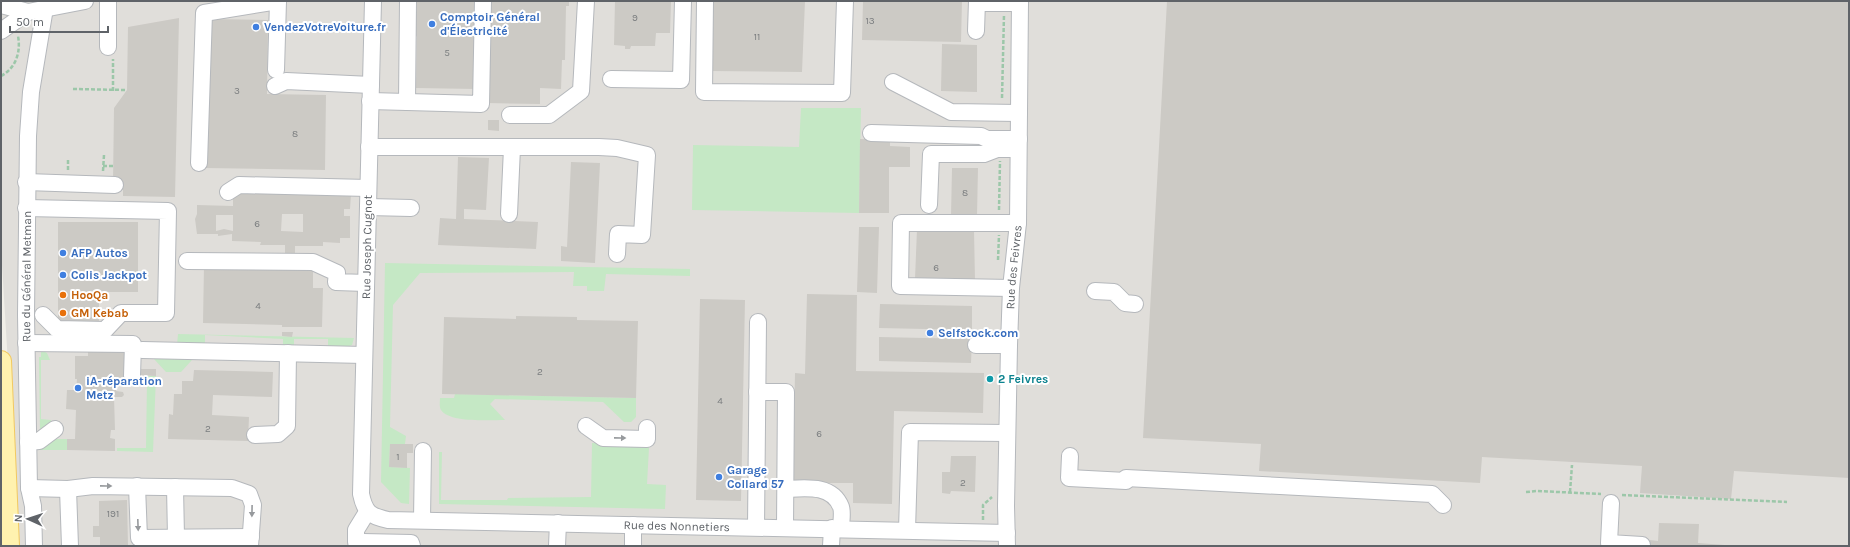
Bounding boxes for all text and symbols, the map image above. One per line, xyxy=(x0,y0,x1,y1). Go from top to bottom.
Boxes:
scale bar xyxy=(10,8,108,34)
place label: Comptoir Général d'Électricité xyxy=(440,10,540,38)
house number: 9 xyxy=(632,12,638,24)
text: 50 m xyxy=(16,15,44,29)
house number: 13 xyxy=(865,15,875,27)
marker: Comptoir Général d'Électricité xyxy=(427,19,437,29)
place label: VendezVotreVoiture.fr xyxy=(264,20,386,34)
marker: VendezVotreVoiture.fr xyxy=(251,22,261,32)
house number: 11 xyxy=(754,31,760,43)
house number: 5 xyxy=(444,47,450,59)
house number: 3 xyxy=(234,85,240,97)
house number: 8 xyxy=(292,128,298,140)
house number: 8 xyxy=(962,187,968,199)
street label: Rue Joseph Cugnot xyxy=(359,194,375,299)
street label: Rue du Général Metman xyxy=(19,211,34,342)
house number: 6 xyxy=(254,218,260,230)
street label: Rue des Feivres xyxy=(1003,224,1025,310)
place label: AFP Autos xyxy=(71,246,128,260)
marker: AFP Autos xyxy=(58,248,68,258)
house number: 6 xyxy=(933,262,939,274)
place label: Colis Jackpot xyxy=(71,268,147,282)
marker: Colis Jackpot xyxy=(58,270,68,280)
place label: HooQa xyxy=(71,288,108,302)
marker: HooQa xyxy=(58,290,68,300)
house number: 4 xyxy=(255,300,261,312)
place label: GM Kebab xyxy=(71,306,129,320)
marker: GM Kebab xyxy=(58,308,68,318)
place label: Selfstock.com xyxy=(938,326,1018,340)
marker: Selfstock.com xyxy=(925,328,935,338)
house number: 2 xyxy=(537,366,543,378)
place label: 2 Feivres xyxy=(998,372,1048,386)
place label: iA-réparation Metz xyxy=(86,374,162,402)
marker: 2 Feivres xyxy=(985,374,995,384)
marker: iA-réparation Metz xyxy=(73,383,83,393)
house number: 4 xyxy=(717,395,723,407)
house number: 2 xyxy=(205,423,211,435)
house number: 6 xyxy=(816,428,822,440)
one-way arrow xyxy=(614,435,627,441)
house number: 1 xyxy=(396,451,400,463)
place label: Garage Collard 57 xyxy=(727,463,784,491)
marker: Garage Collard 57 xyxy=(714,472,724,482)
house number: 2 xyxy=(960,477,966,489)
one-way arrow xyxy=(100,483,113,489)
north arrow xyxy=(8,499,48,539)
one-way arrow xyxy=(249,505,255,518)
house number: 191 xyxy=(107,508,119,520)
text: N xyxy=(12,514,25,523)
street label: Rue des Nonnetiers xyxy=(623,518,730,534)
one-way arrow xyxy=(135,519,142,531)

